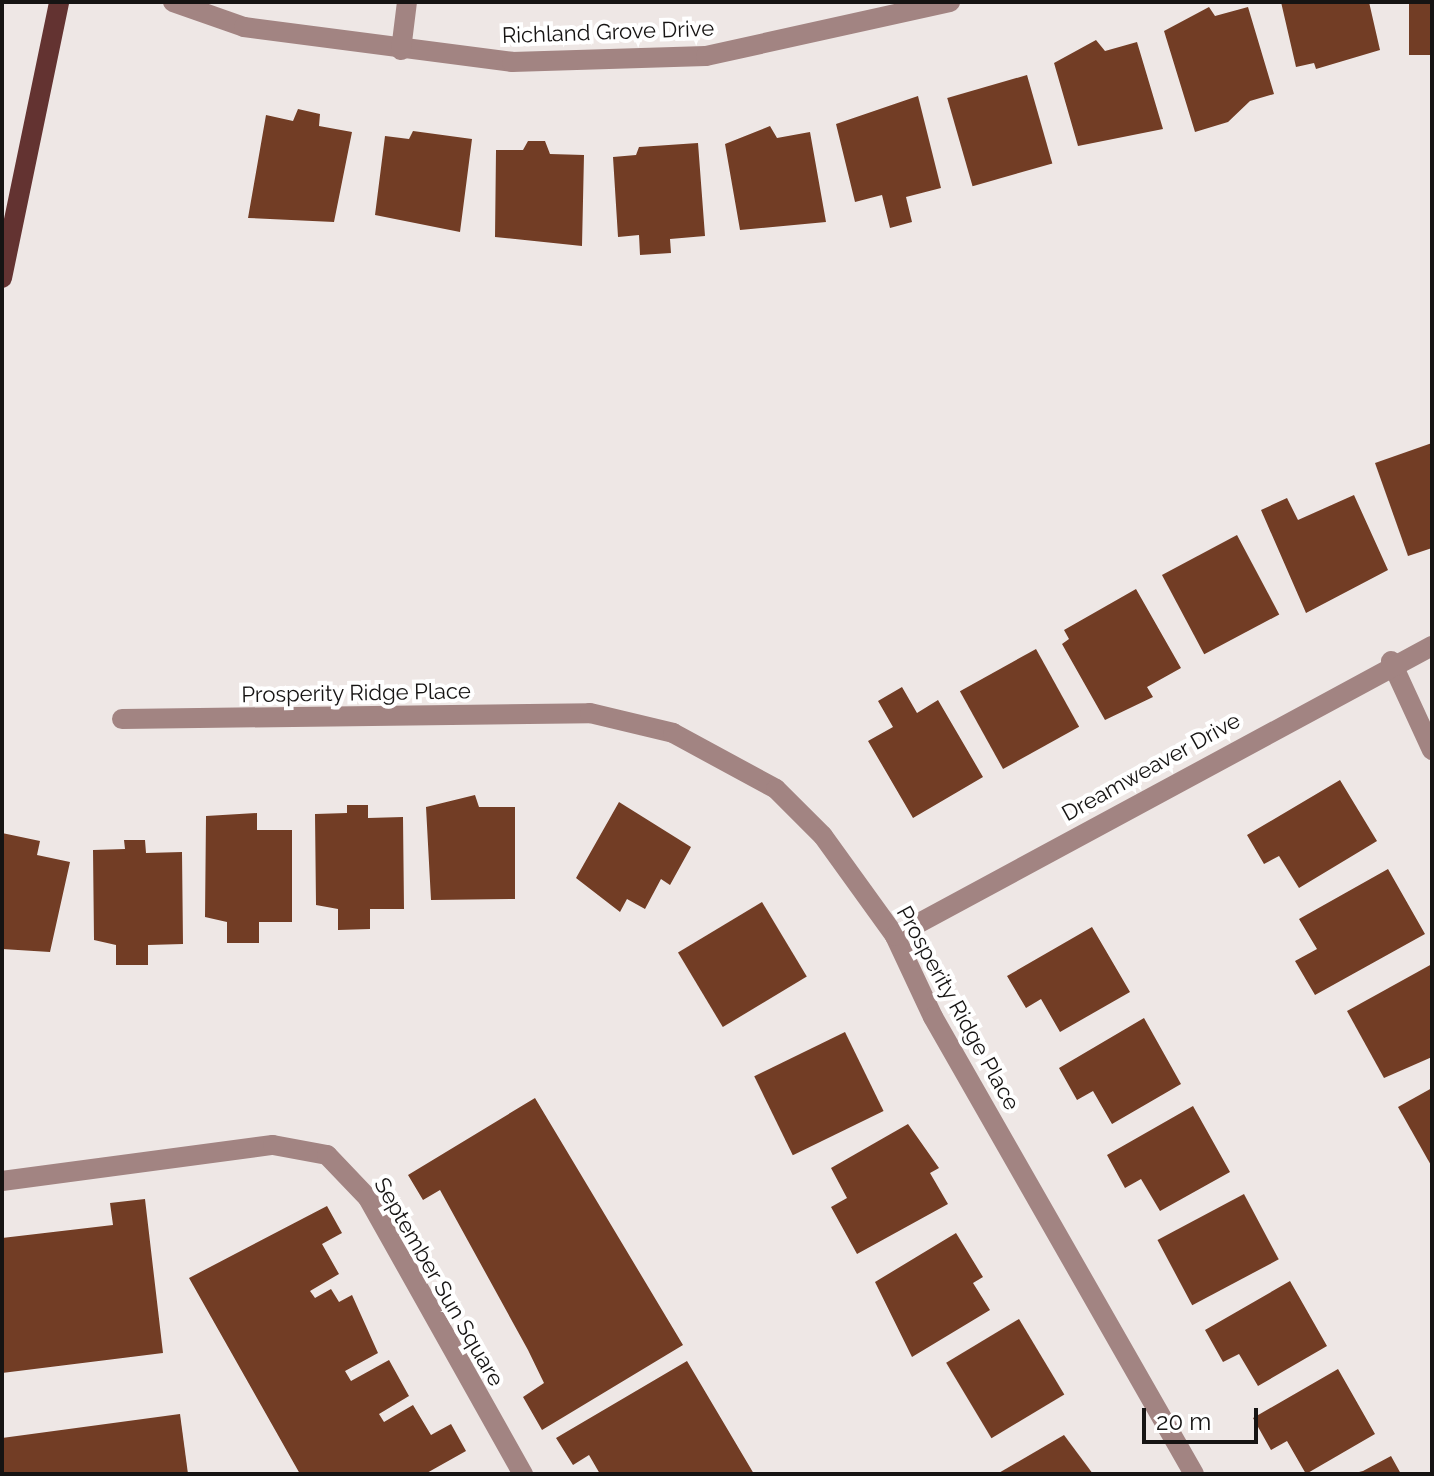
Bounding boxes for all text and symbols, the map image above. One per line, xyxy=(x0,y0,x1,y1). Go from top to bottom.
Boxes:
street label: Richland Grove Drive xyxy=(502,15,714,49)
street label: Prosperity Ridge Place xyxy=(241,678,471,708)
street label: Dreamweaver Drive xyxy=(1057,707,1245,827)
street label: Prosperity Ridge Place xyxy=(891,901,1025,1115)
street label: September Sun Square xyxy=(368,1173,510,1391)
scale bar xyxy=(1146,1392,1262,1442)
text: 20 m xyxy=(1156,1407,1211,1436)

